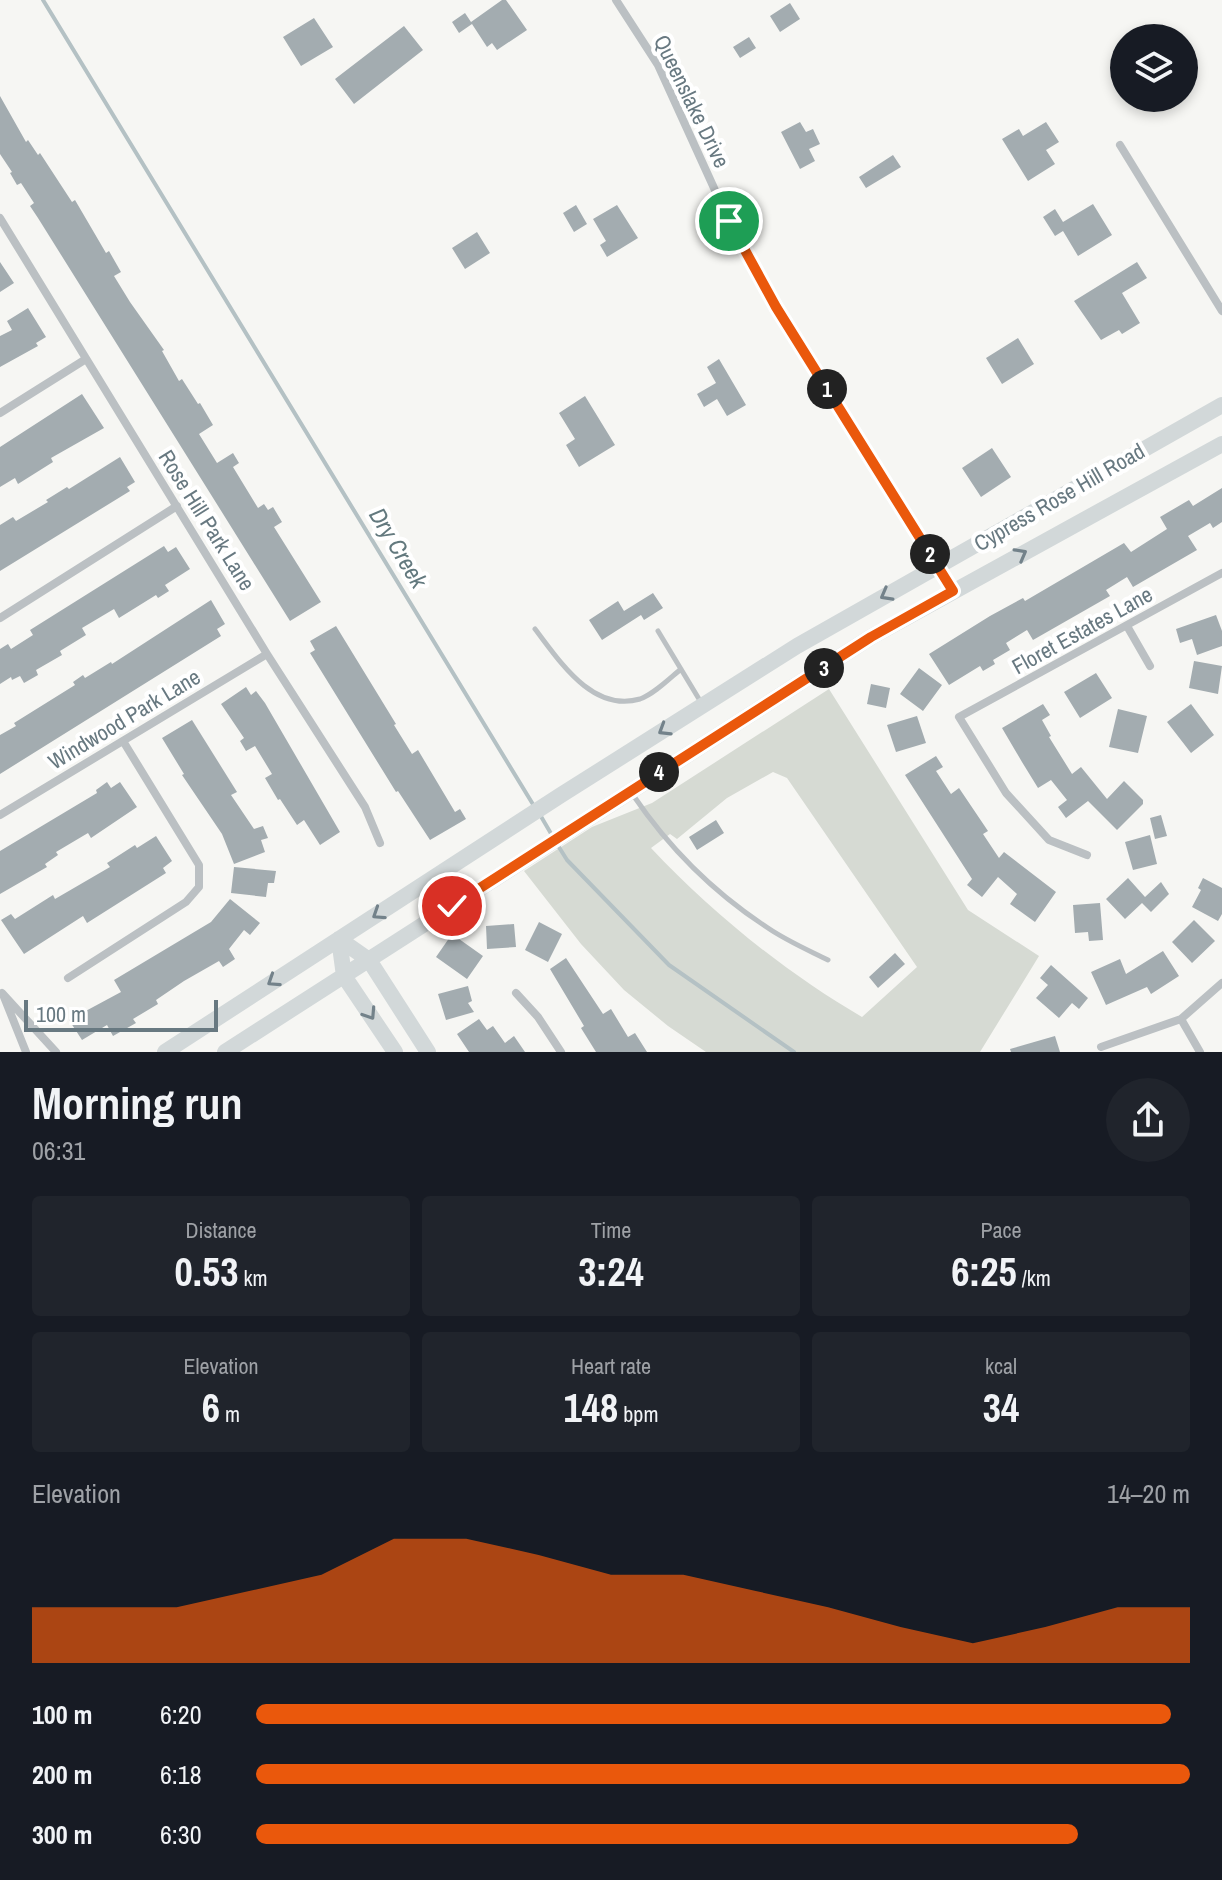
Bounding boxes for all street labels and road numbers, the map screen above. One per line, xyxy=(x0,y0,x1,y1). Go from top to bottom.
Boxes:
street label: Queenslake Drive xyxy=(647,30,737,172)
street label: Cypress Rose Hill Road xyxy=(968,436,1150,558)
street label: Rose Hill Park Lane xyxy=(152,444,262,596)
street label: Floret Estates Lane xyxy=(1006,579,1158,681)
street label: Windwood Park Lane xyxy=(42,662,206,776)

